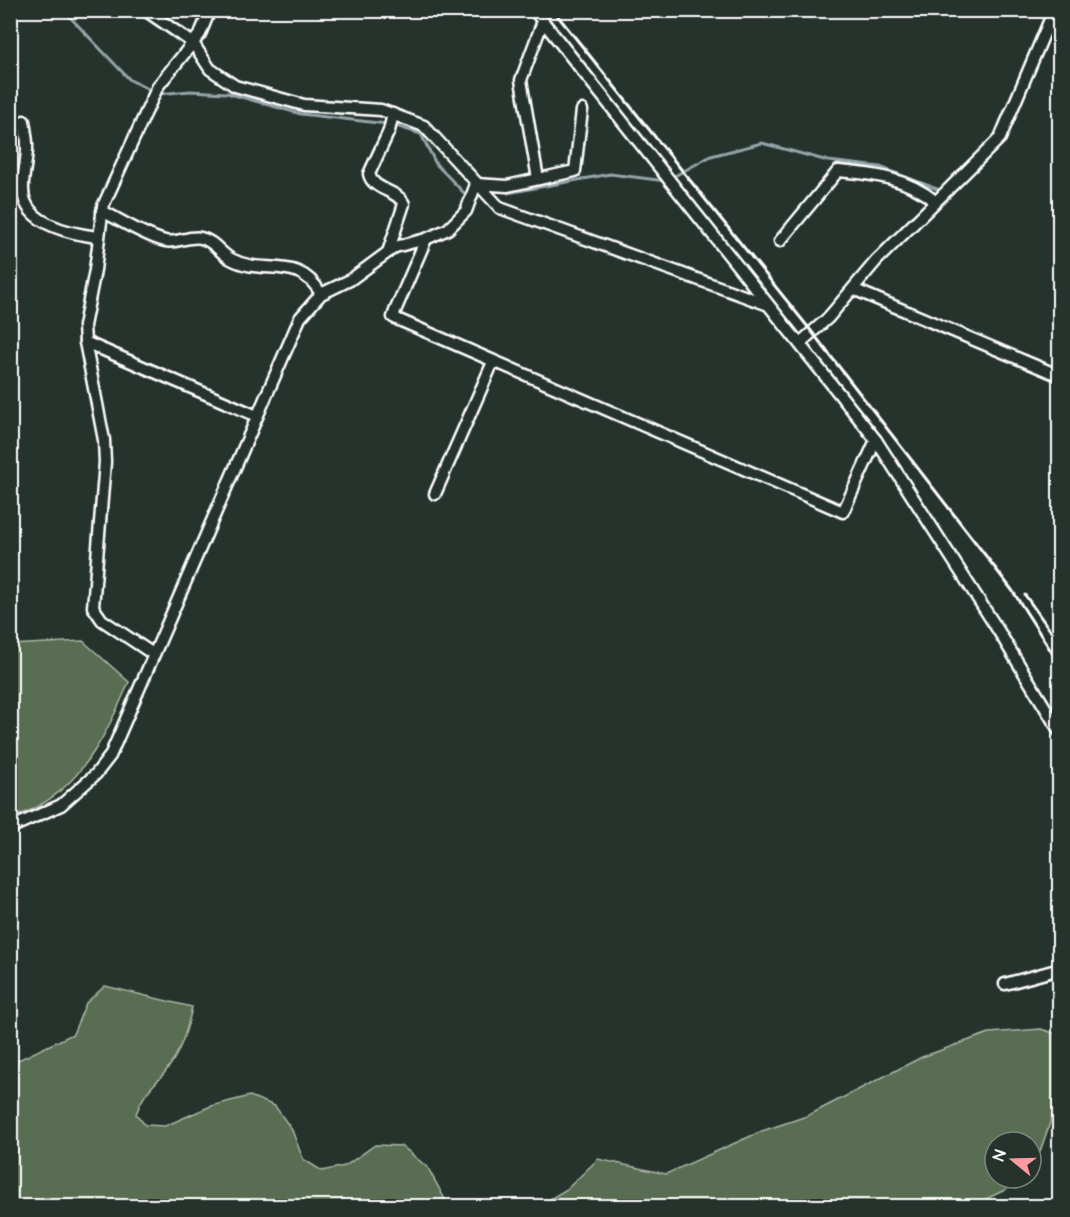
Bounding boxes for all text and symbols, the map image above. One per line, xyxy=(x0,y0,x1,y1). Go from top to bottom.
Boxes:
north arrow xyxy=(983,1130,1043,1190)
text: N xyxy=(988,1147,1012,1164)

